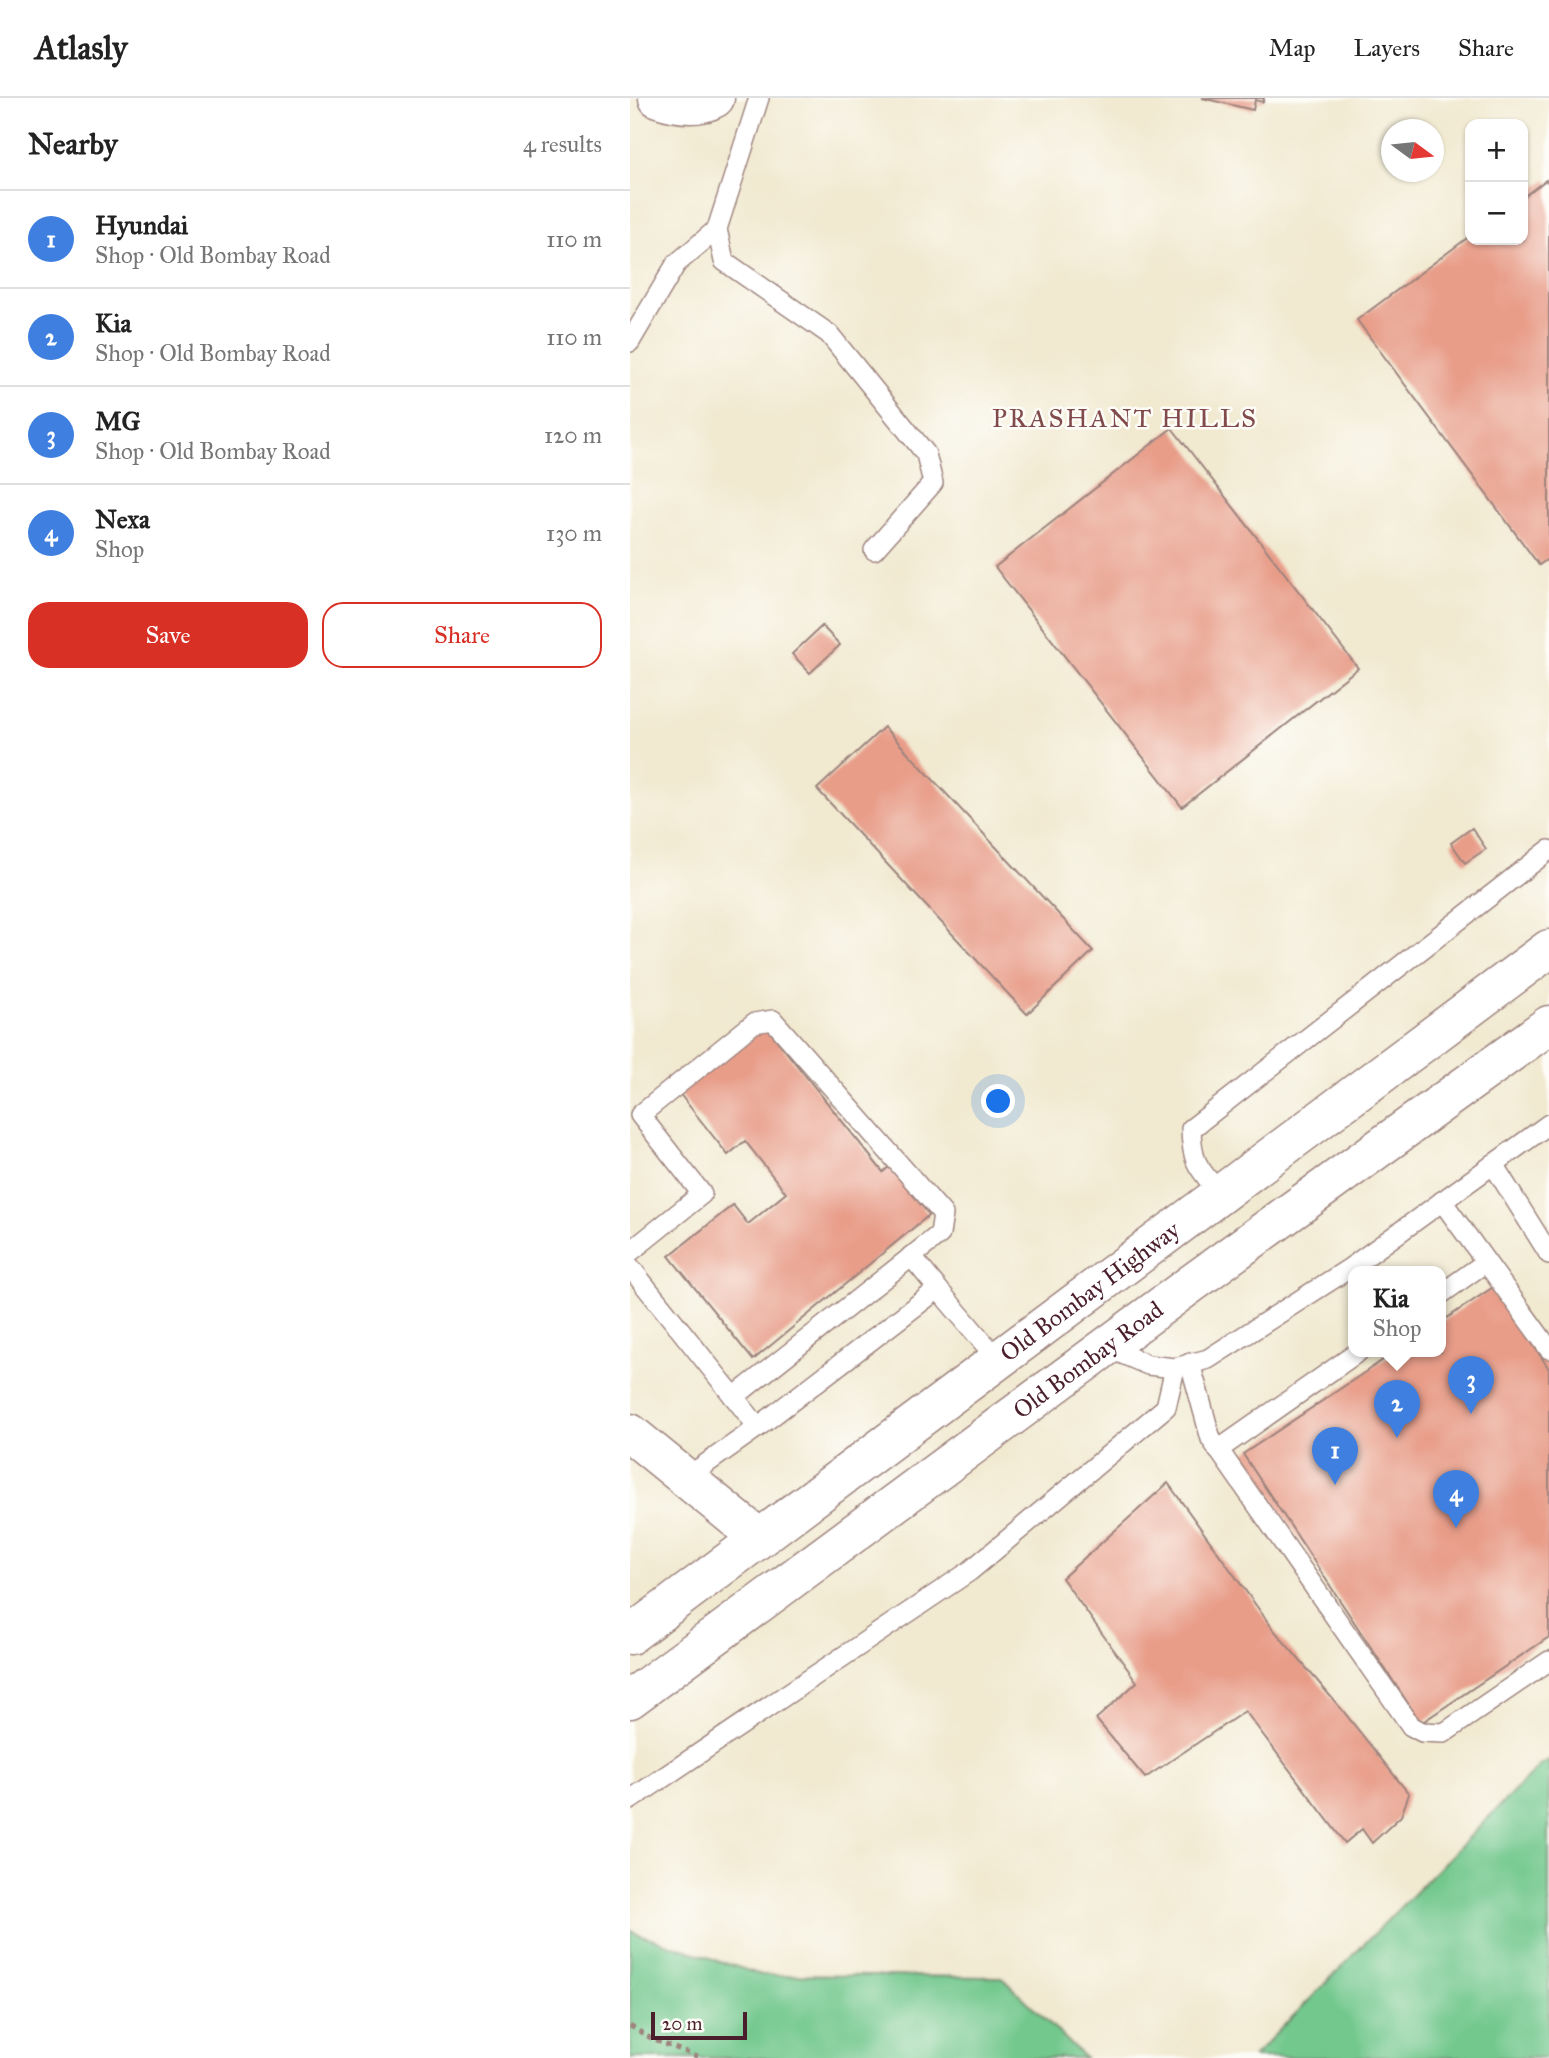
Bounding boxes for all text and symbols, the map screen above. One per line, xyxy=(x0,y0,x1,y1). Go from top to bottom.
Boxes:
text: Atlasly xyxy=(35,28,127,68)
text: Map xyxy=(1269,33,1316,63)
text: Layers xyxy=(1354,33,1420,63)
text: Share xyxy=(1458,33,1514,63)
north arrow xyxy=(1381,119,1444,182)
map controls xyxy=(1465,119,1528,245)
button: + xyxy=(1465,119,1528,182)
text: Nearby xyxy=(28,126,118,162)
text: 4 results xyxy=(523,130,602,158)
button: − xyxy=(1465,182,1528,245)
text: Hyundai xyxy=(95,209,188,241)
text: 1 xyxy=(46,225,56,253)
text: 110 m xyxy=(546,225,602,253)
text: Shop · Old Bombay Road xyxy=(95,241,331,269)
text: Kia xyxy=(95,307,132,339)
text: 2 xyxy=(45,323,57,351)
text: 110 m xyxy=(546,323,602,351)
text: Shop · Old Bombay Road xyxy=(95,339,331,367)
district label: PRASHANT HILLS xyxy=(992,402,1258,434)
text: MG xyxy=(95,405,140,437)
text: 3 xyxy=(46,421,56,449)
text: 120 m xyxy=(544,421,602,449)
text: Shop · Old Bombay Road xyxy=(95,437,331,465)
text: Nexa xyxy=(95,503,150,535)
text: 4 xyxy=(45,519,57,547)
text: 130 m xyxy=(546,519,602,547)
text: Shop xyxy=(95,535,144,563)
button: Save xyxy=(28,602,308,668)
button: Share xyxy=(322,602,602,668)
your location xyxy=(981,1084,1015,1118)
street label: Old Bombay Highway xyxy=(994,1214,1186,1368)
popup xyxy=(1348,1266,1446,1357)
text: Kia xyxy=(1372,1282,1409,1314)
street label: Old Bombay Road xyxy=(1007,1295,1169,1425)
text: Shop xyxy=(1372,1314,1422,1342)
pin: 3 xyxy=(1448,1356,1494,1414)
pin: 2 xyxy=(1374,1380,1420,1438)
pin: 1 xyxy=(1312,1427,1358,1485)
pin: 4 xyxy=(1433,1470,1479,1528)
scale bar xyxy=(651,2009,747,2041)
text: 20 m xyxy=(662,2012,703,2035)

